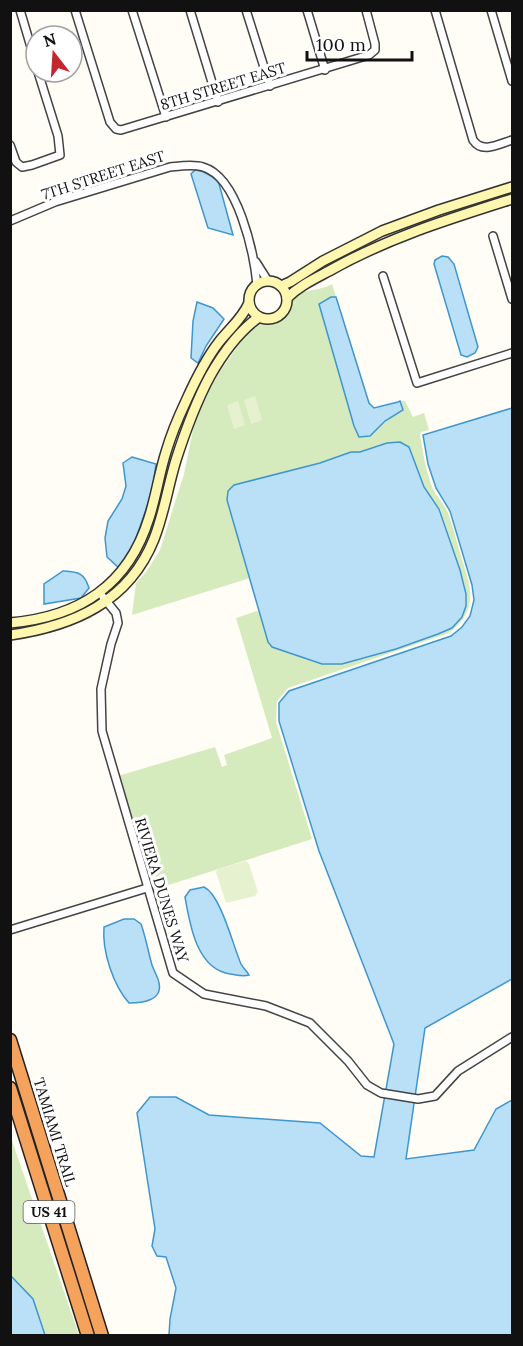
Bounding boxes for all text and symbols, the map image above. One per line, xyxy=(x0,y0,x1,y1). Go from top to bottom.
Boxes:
north arrow xyxy=(24,24,84,84)
scale bar xyxy=(307,24,412,62)
text: N xyxy=(41,28,58,51)
text: 100 m xyxy=(316,33,366,56)
street label: 8TH STREET EAST xyxy=(158,58,288,114)
street label: 7TH STREET EAST xyxy=(39,146,168,204)
street label: RIVIERA DUNES WAY xyxy=(131,815,193,965)
street label: TAMIAMI TRAIL xyxy=(29,1075,81,1189)
road number: US 41 xyxy=(23,1201,74,1223)

